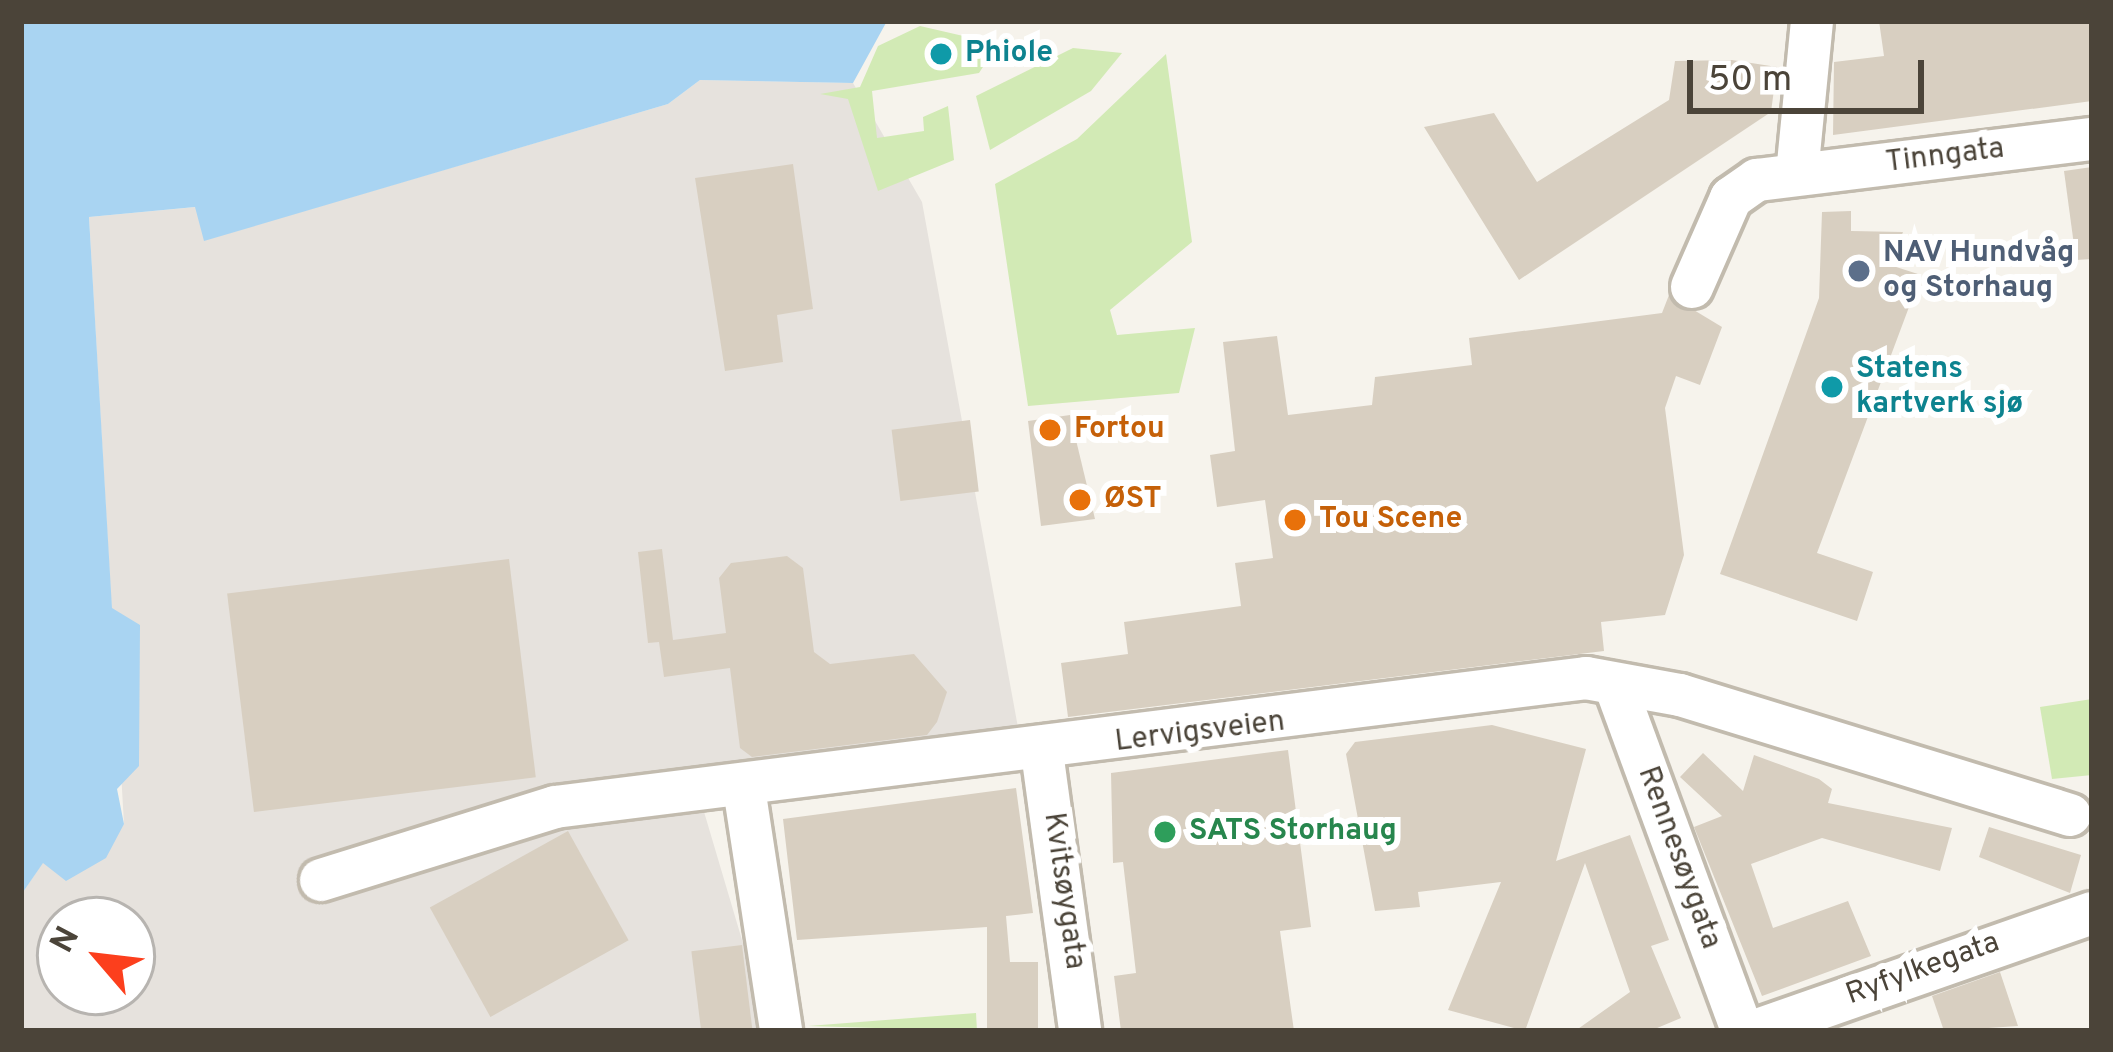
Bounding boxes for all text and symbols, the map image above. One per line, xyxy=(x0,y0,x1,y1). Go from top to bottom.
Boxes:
place label: Phiole xyxy=(965,36,1053,72)
scale bar xyxy=(1693,36,1930,110)
marker: Phiole xyxy=(928,41,954,67)
text: 50 m xyxy=(1708,58,1792,104)
street label: Tinngata xyxy=(1884,132,2006,182)
place label: NAV Hundvåg og Storhaug xyxy=(1883,236,2076,306)
marker: NAV Hundvåg og Storhaug xyxy=(1846,258,1872,284)
place label: Statens kartverk sjø xyxy=(1856,352,2023,422)
marker: Statens kartverk sjø xyxy=(1819,374,1845,400)
place label: Fortou xyxy=(1074,412,1165,448)
marker: Fortou xyxy=(1037,417,1063,443)
place label: ØST xyxy=(1104,482,1162,518)
marker: ØST xyxy=(1067,487,1093,513)
place label: Tou Scene xyxy=(1319,502,1462,538)
marker: Tou Scene xyxy=(1282,507,1308,533)
street label: Lervigsveien xyxy=(1113,705,1287,761)
street label: Rennesøygata xyxy=(1628,762,1728,954)
street label: Kvitsøygata xyxy=(1034,810,1092,972)
place label: SATS Storhaug xyxy=(1189,814,1397,850)
marker: SATS Storhaug xyxy=(1152,819,1178,845)
north arrow xyxy=(36,896,156,1016)
text: N xyxy=(43,920,91,961)
street label: Ryfylkegata xyxy=(1841,926,2005,1014)

